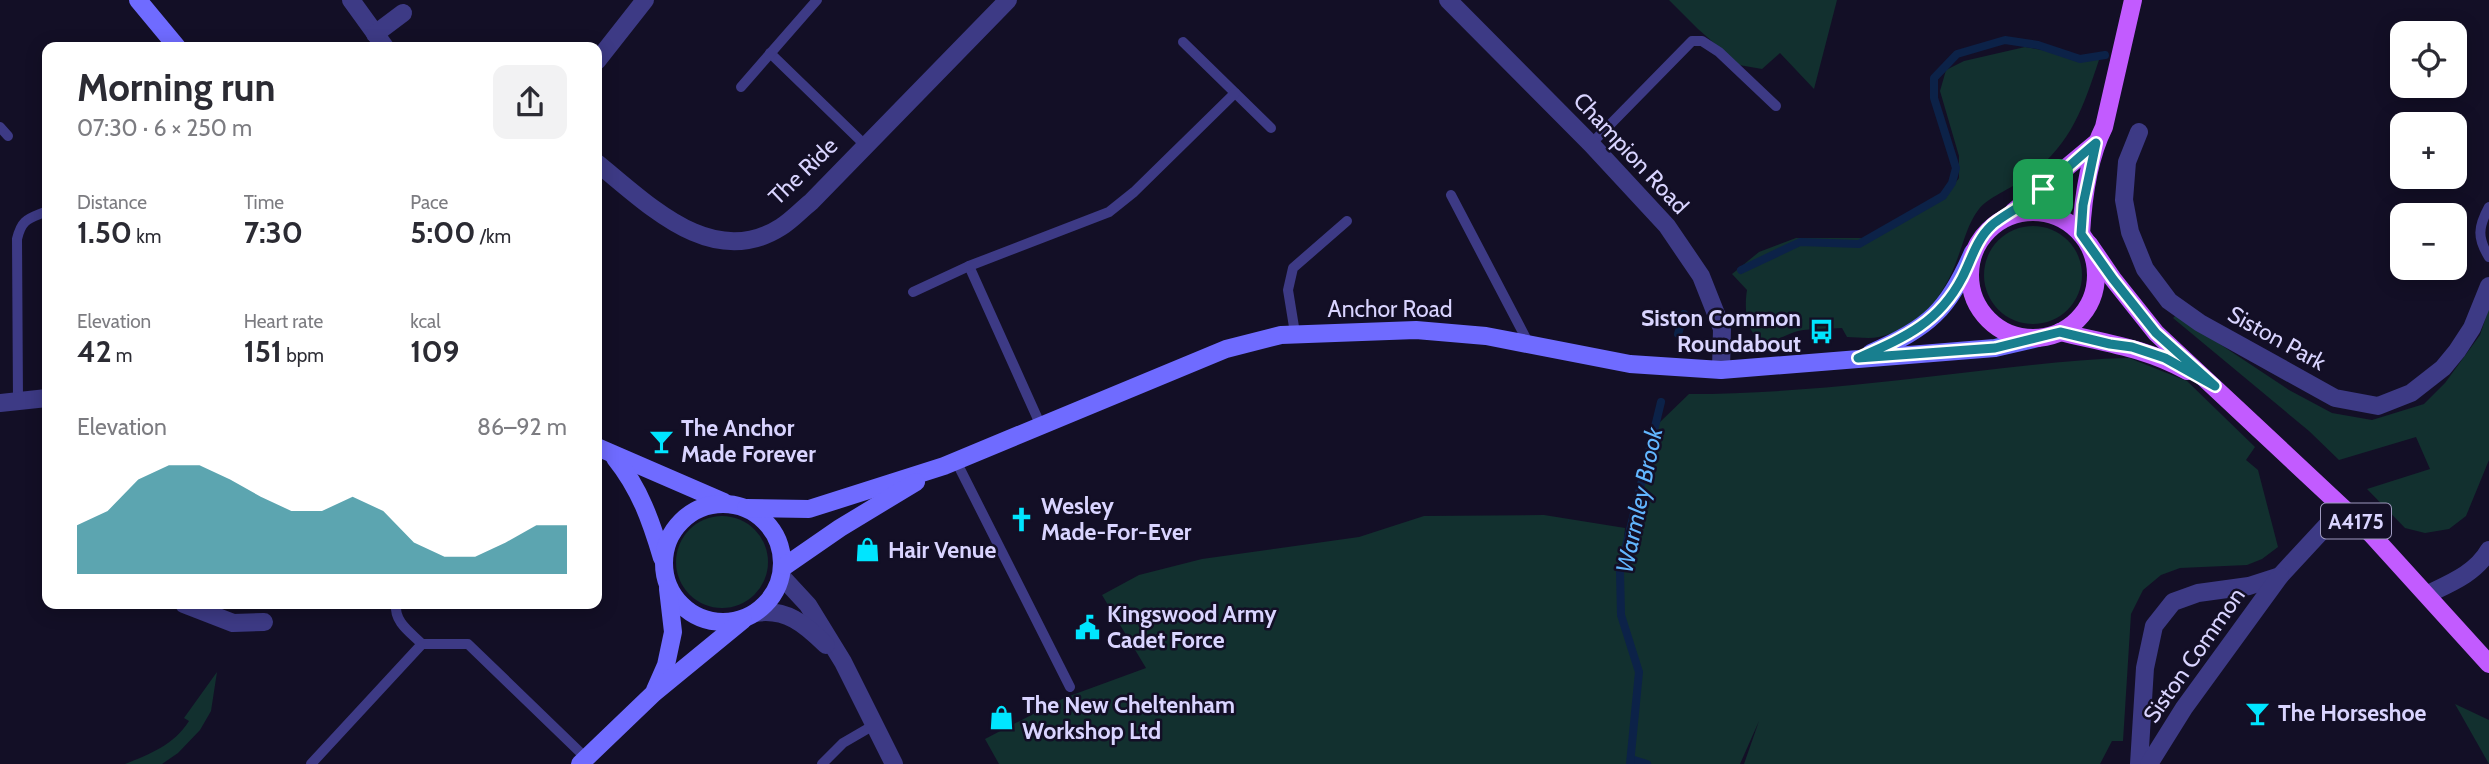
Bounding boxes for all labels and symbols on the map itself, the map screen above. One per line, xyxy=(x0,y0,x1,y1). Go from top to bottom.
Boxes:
street label: Champion Road xyxy=(1568,86,1694,220)
street label: The Ride xyxy=(763,131,843,210)
pin xyxy=(2013,159,2073,219)
street label: Anchor Road xyxy=(1328,295,1452,323)
street label: Siston Park xyxy=(2223,300,2331,377)
place label: Siston Common Roundabout xyxy=(1641,304,1801,358)
bus stop icon: Siston Common Roundabout xyxy=(1807,317,1835,345)
place label: The Anchor Made Forever xyxy=(681,414,816,468)
water label: Warmley Brook xyxy=(1609,424,1669,575)
bar icon: The Anchor Made Forever xyxy=(647,427,675,455)
place label: Wesley Made-For-Ever xyxy=(1041,492,1192,546)
road number: A4175 xyxy=(2321,504,2391,538)
church icon: Wesley Made-For-Ever xyxy=(1007,505,1035,533)
shop icon: Hair Venue xyxy=(854,536,882,564)
place label: Hair Venue xyxy=(888,536,997,564)
street label: Siston Common xyxy=(2137,582,2251,728)
place label: Kingswood Army Cadet Force xyxy=(1107,600,1277,654)
public building icon: Kingswood Army Cadet Force xyxy=(1073,613,1101,641)
place label: The New Cheltenham Workshop Ltd xyxy=(1022,691,1235,745)
bar icon: The Horseshoe xyxy=(2244,699,2272,727)
place label: The Horseshoe xyxy=(2278,699,2427,727)
shop icon: The New Cheltenham Workshop Ltd xyxy=(988,704,1016,732)

